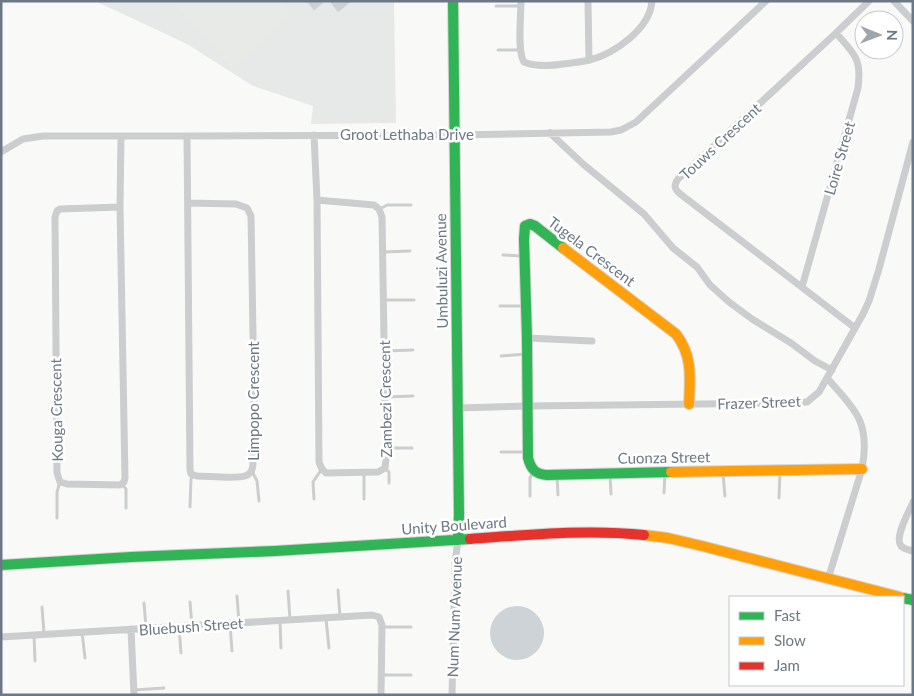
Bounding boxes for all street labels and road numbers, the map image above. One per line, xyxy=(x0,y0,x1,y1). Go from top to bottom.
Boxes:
street label: Touws Crescent xyxy=(676,99,765,183)
street label: Loire Street xyxy=(820,119,858,197)
street label: Groot Lethaba Drive xyxy=(340,125,474,143)
street label: Tugela Crescent xyxy=(545,212,640,290)
street label: Umbuluzi Avenue xyxy=(431,213,451,329)
street label: Zambezi Crescent xyxy=(375,340,395,458)
street label: Limpopo Crescent xyxy=(244,341,262,461)
street label: Kouga Crescent xyxy=(46,358,66,462)
street label: Frazer Street xyxy=(717,392,802,412)
street label: Cuonza Street xyxy=(617,447,711,467)
street label: Unity Boulevard xyxy=(401,512,507,538)
street label: Num Num Avenue xyxy=(443,556,465,678)
street label: Bluebush Street xyxy=(138,613,244,639)

